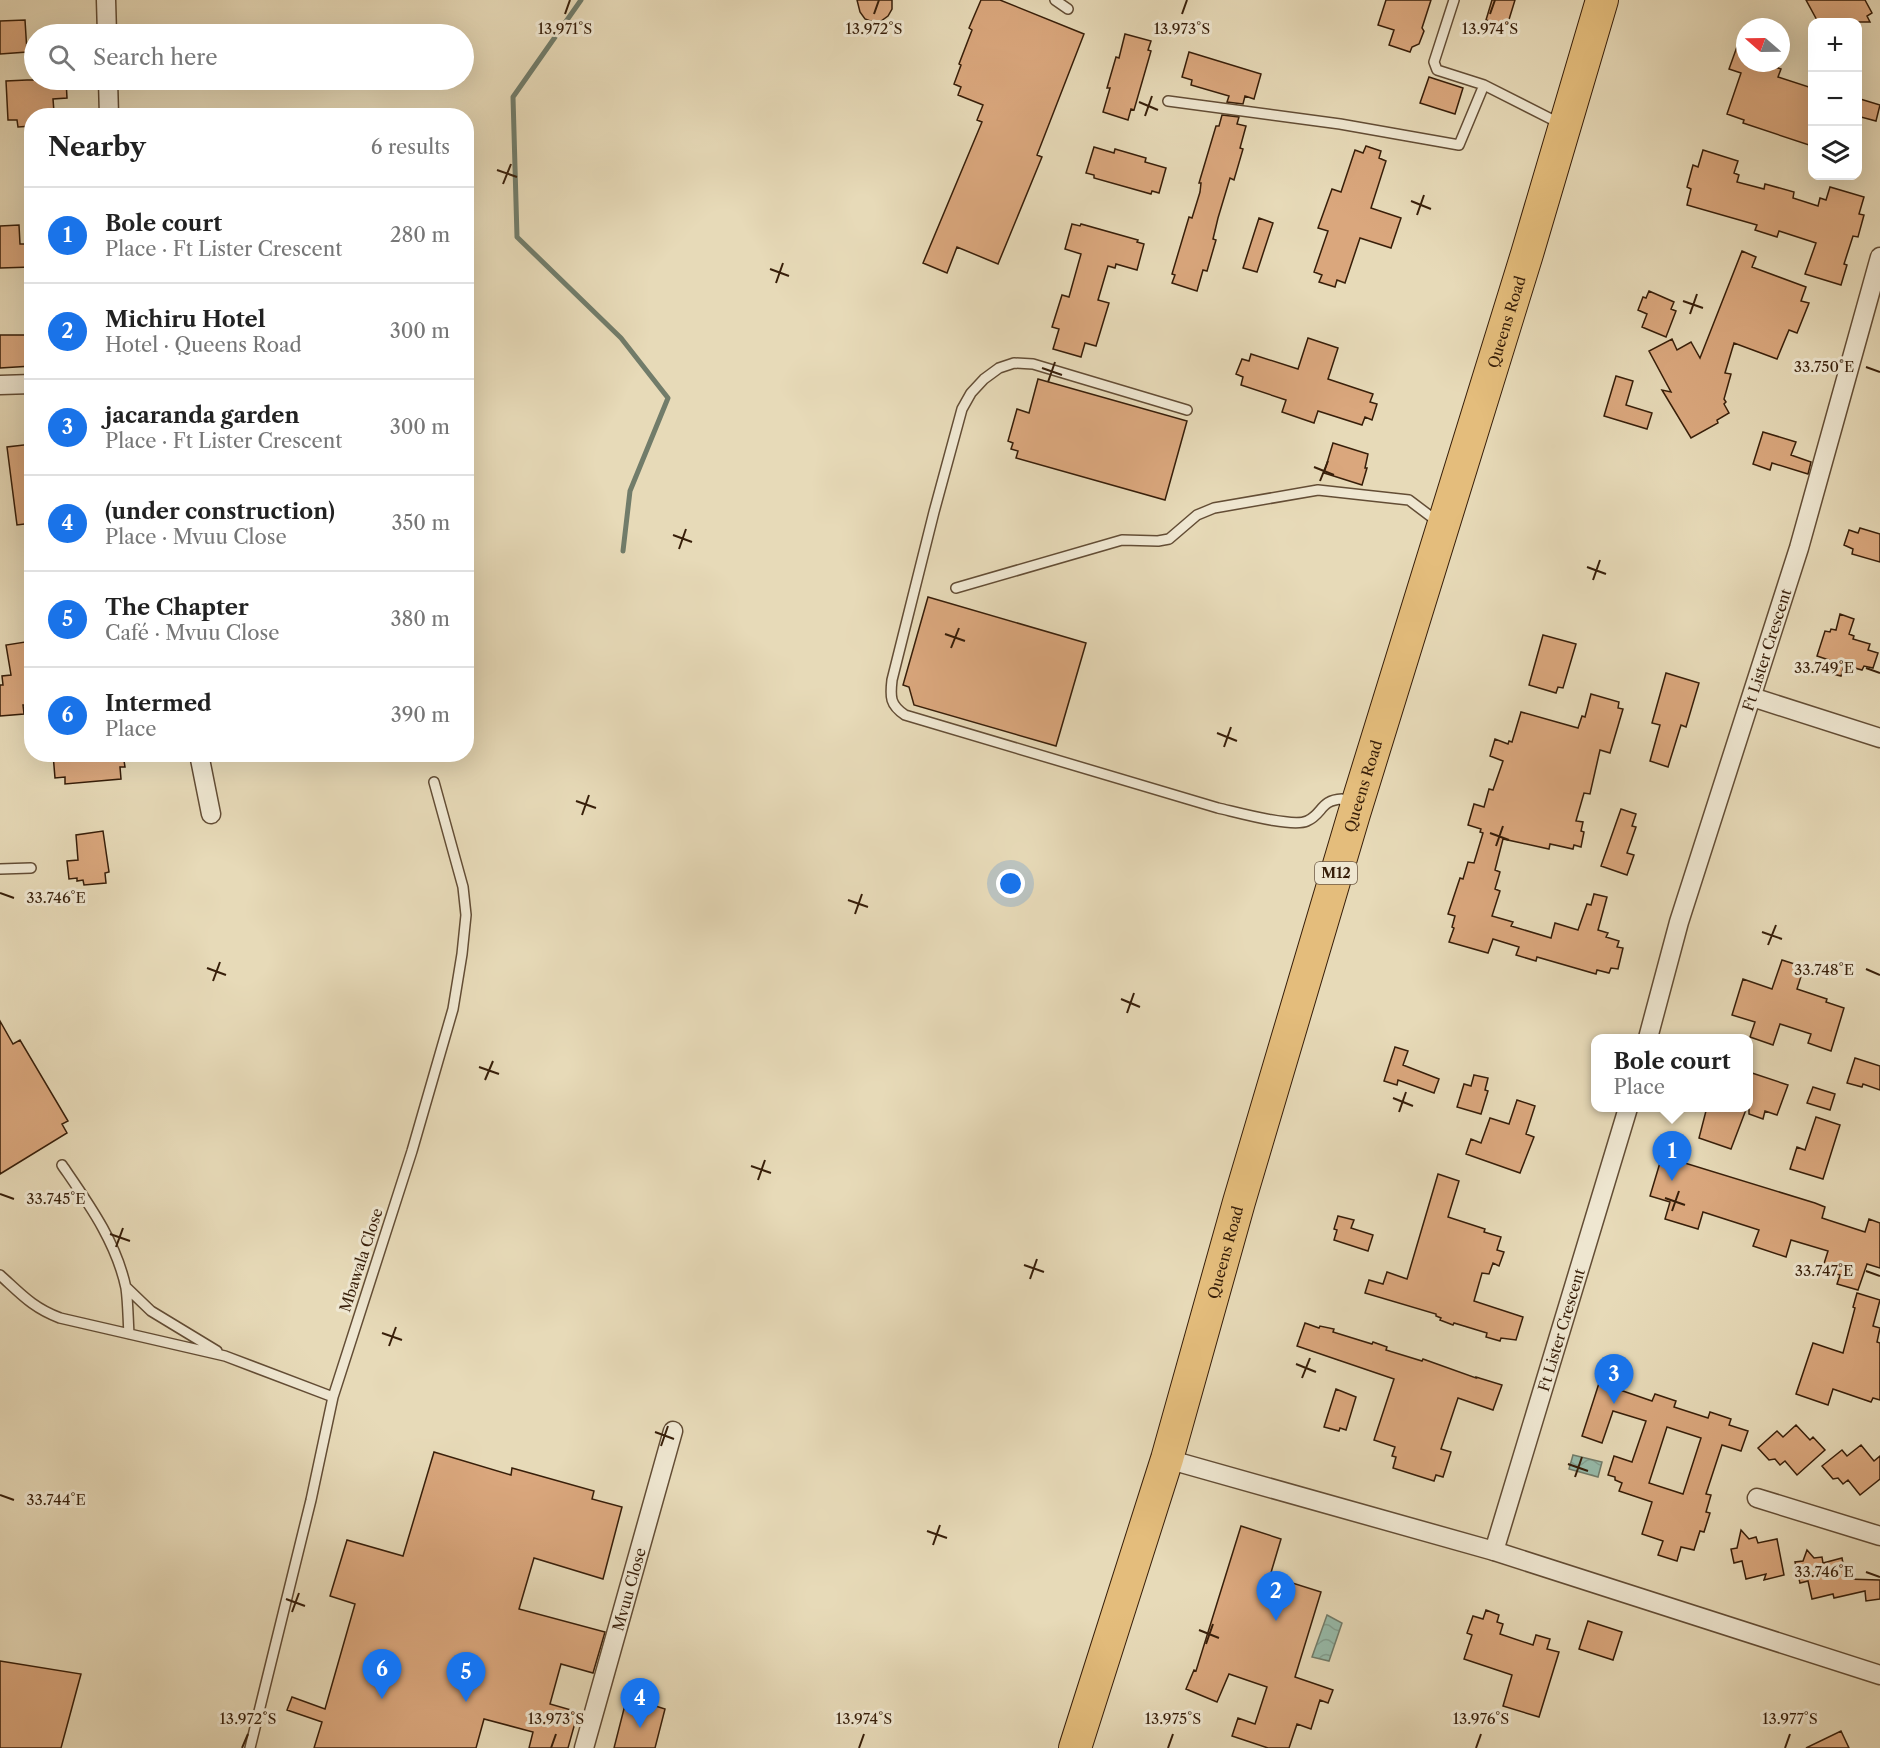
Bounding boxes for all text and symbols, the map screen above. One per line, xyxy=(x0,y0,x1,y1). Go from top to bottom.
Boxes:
north arrow xyxy=(1736,18,1790,72)
map controls xyxy=(1808,18,1862,180)
button: + xyxy=(1808,18,1862,72)
text: 13.971°S xyxy=(538,19,592,38)
text: 13.972°S xyxy=(846,19,902,38)
text: 13.973°S xyxy=(1154,19,1210,38)
text: 13.974°S xyxy=(1462,19,1518,38)
search box xyxy=(24,24,474,90)
icon: search xyxy=(45,41,78,74)
text: Search here xyxy=(93,44,218,71)
button: − xyxy=(1808,72,1862,126)
button: layers xyxy=(1808,126,1862,180)
text: Nearby xyxy=(48,131,146,163)
text: 6 results xyxy=(371,135,450,159)
text: Bole court xyxy=(105,210,222,237)
text: 1 xyxy=(63,223,72,247)
text: 280 m xyxy=(390,223,450,247)
text: Place · Ft Lister Crescent xyxy=(105,237,342,261)
street label: Queens Road xyxy=(1483,273,1529,370)
text: Michiru Hotel xyxy=(105,306,265,333)
text: 2 xyxy=(62,319,73,343)
text: 300 m xyxy=(390,319,450,343)
text: Hotel · Queens Road xyxy=(105,333,302,357)
text: 33.750°E xyxy=(1794,357,1854,376)
text: jacaranda garden xyxy=(105,402,300,429)
text: 3 xyxy=(62,415,73,439)
text: 300 m xyxy=(390,415,450,439)
text: Place · Ft Lister Crescent xyxy=(105,429,342,453)
text: (under construction) xyxy=(105,498,335,525)
text: 4 xyxy=(62,511,73,535)
text: 350 m xyxy=(392,511,450,535)
text: Place · Mvuu Close xyxy=(105,525,287,549)
street label: Ft Lister Crescent xyxy=(1738,586,1795,713)
text: The Chapter xyxy=(105,594,249,621)
text: 5 xyxy=(62,607,73,631)
text: 380 m xyxy=(391,607,450,631)
text: Café · Mvuu Close xyxy=(105,621,279,645)
text: 33.749°E xyxy=(1794,658,1854,677)
text: Intermed xyxy=(105,690,212,717)
text: 6 xyxy=(62,703,73,727)
text: 390 m xyxy=(391,703,450,727)
text: Place xyxy=(105,717,156,741)
street label: Queens Road xyxy=(1340,738,1386,835)
road number: M12 xyxy=(1315,862,1357,884)
your location xyxy=(996,869,1025,898)
text: 33.746°E xyxy=(26,888,86,907)
text: 33.748°E xyxy=(1794,960,1854,979)
popup xyxy=(1591,1034,1753,1112)
text: Bole court xyxy=(1613,1048,1731,1075)
text: Place xyxy=(1613,1075,1665,1099)
pin: 1 xyxy=(1652,1132,1692,1181)
text: 33.745°E xyxy=(26,1189,86,1208)
street label: Queens Road xyxy=(1203,1204,1247,1301)
street label: Mbawala Close xyxy=(335,1206,387,1314)
text: 33.747°E xyxy=(1795,1261,1853,1280)
street label: Ft Lister Crescent xyxy=(1533,1266,1589,1394)
pin: 3 xyxy=(1594,1354,1634,1404)
text: 33.744°E xyxy=(26,1490,86,1509)
street label: Mvuu Close xyxy=(608,1545,649,1633)
text: 33.746°E xyxy=(1794,1562,1854,1581)
pin: 2 xyxy=(1256,1572,1296,1621)
pin: 6 xyxy=(362,1650,401,1699)
pin: 5 xyxy=(446,1652,486,1702)
pin: 4 xyxy=(620,1678,660,1728)
text: 13.972°S xyxy=(220,1709,276,1728)
text: 13.973°S xyxy=(528,1709,584,1728)
text: 13.974°S xyxy=(836,1709,892,1728)
text: 13.975°S xyxy=(1145,1709,1201,1728)
text: 13.976°S xyxy=(1453,1709,1509,1728)
text: 13.977°S xyxy=(1762,1709,1818,1728)

